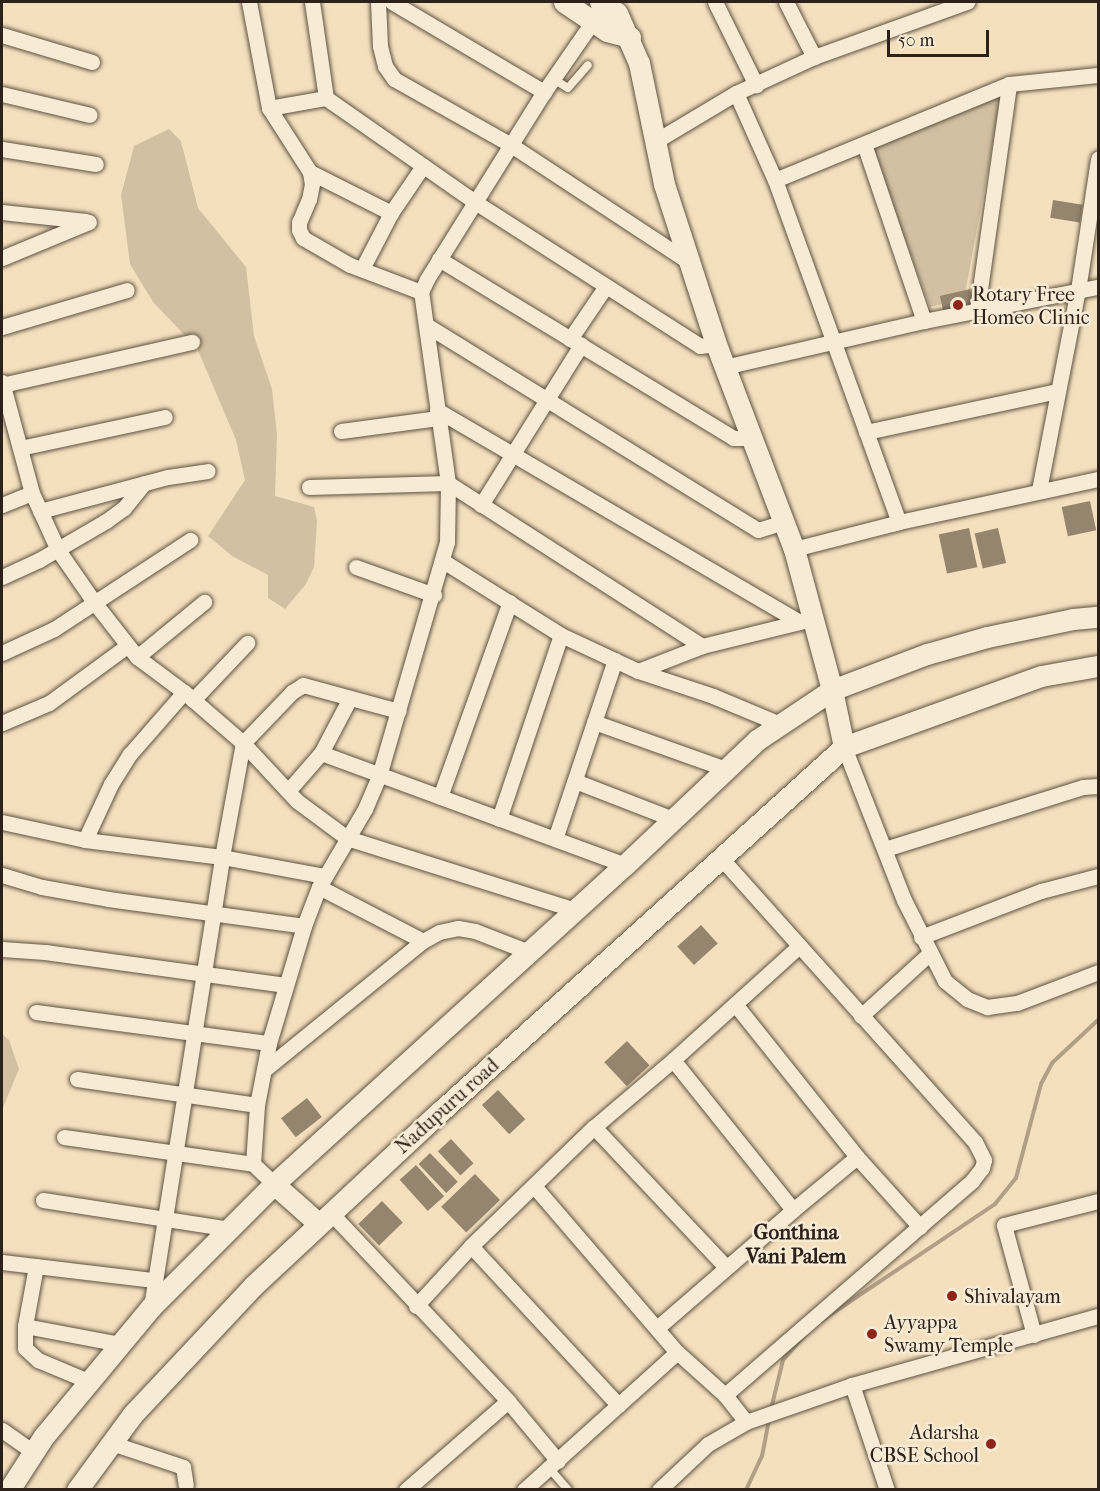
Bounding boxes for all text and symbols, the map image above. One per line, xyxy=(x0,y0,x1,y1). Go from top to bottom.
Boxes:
scale bar xyxy=(890,18,992,56)
text: 50 m xyxy=(898,30,934,51)
place label: Rotary Free Homeo Clinic xyxy=(972,282,1090,329)
marker: Rotary Free Homeo Clinic xyxy=(949,296,967,314)
street label: Nadupuru road xyxy=(390,1053,504,1159)
district label: Gonthina Vani Palem xyxy=(746,1219,846,1269)
place label: Shivalayam xyxy=(964,1284,1061,1308)
marker: Shivalayam xyxy=(945,1289,959,1303)
place label: Ayyappa Swamy Temple xyxy=(884,1310,1013,1357)
marker: Ayyappa Swamy Temple xyxy=(865,1327,879,1341)
place label: Adarsha CBSE School xyxy=(870,1420,979,1467)
marker: Adarsha CBSE School xyxy=(984,1437,998,1451)

